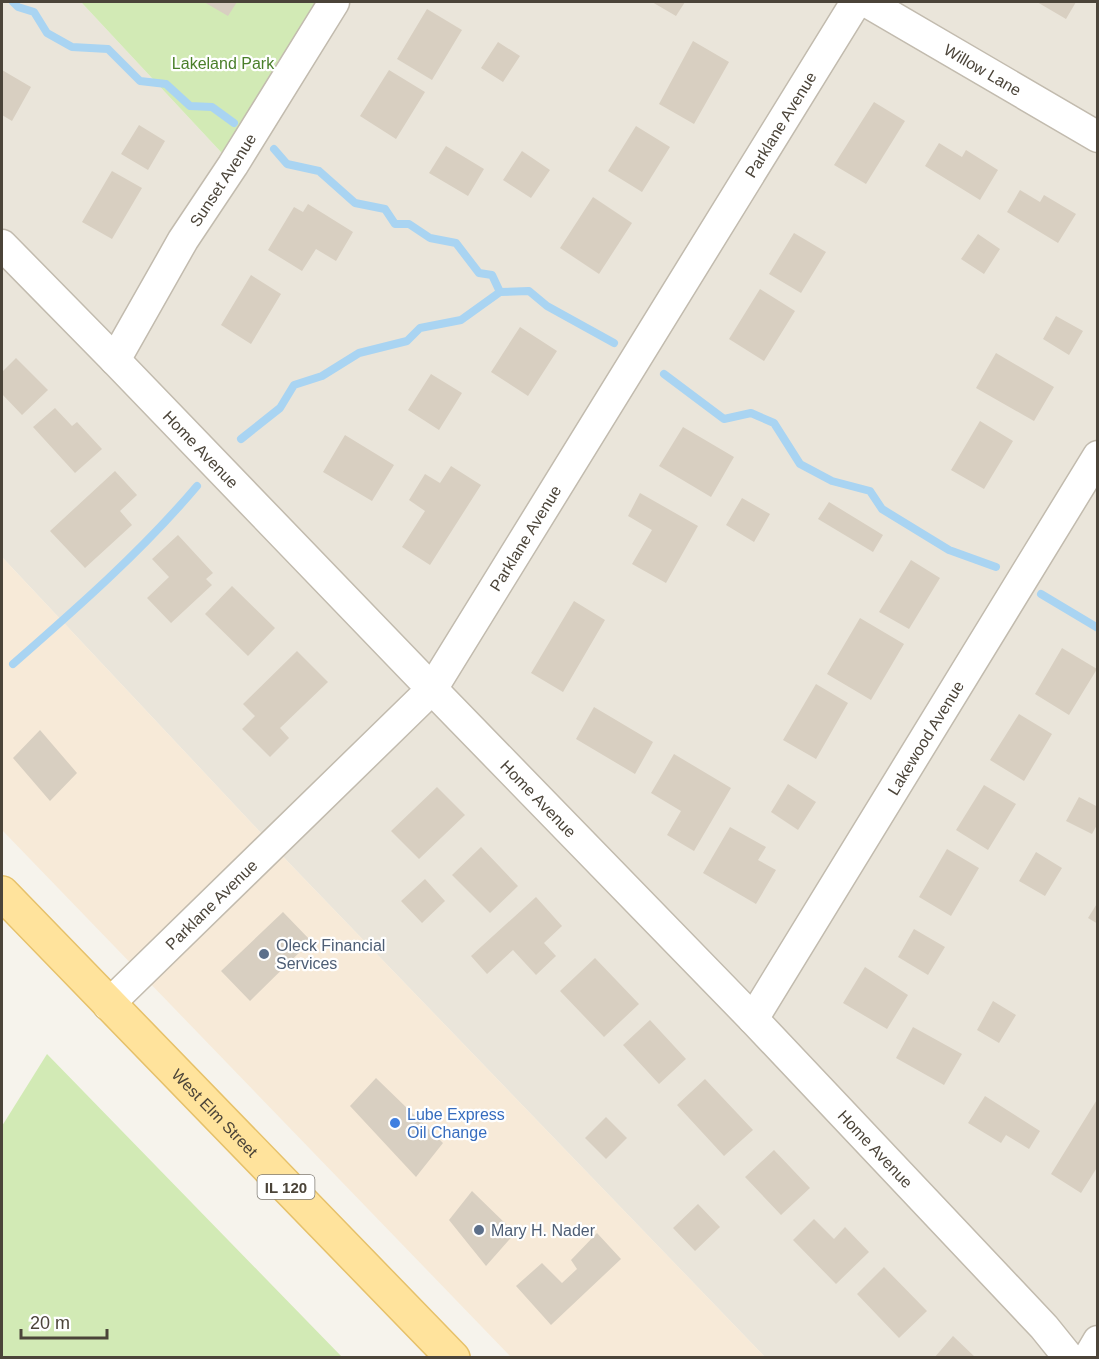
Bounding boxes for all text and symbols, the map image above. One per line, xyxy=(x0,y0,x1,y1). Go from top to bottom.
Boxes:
street label: Willow Lane xyxy=(941,40,1024,99)
park label: Lakeland Park xyxy=(172,55,275,72)
street label: Parklane Avenue xyxy=(741,69,819,180)
street label: Sunset Avenue xyxy=(186,130,259,229)
street label: Home Avenue xyxy=(160,407,242,491)
street label: Parklane Avenue xyxy=(486,482,564,594)
street label: Lakewood Avenue xyxy=(884,677,967,798)
street label: Home Avenue xyxy=(498,757,580,841)
street label: Parklane Avenue xyxy=(162,856,260,953)
place label: Oleck Financial Services xyxy=(276,937,385,972)
marker: Oleck Financial Services xyxy=(257,947,271,961)
street label: West Elm Street xyxy=(169,1065,262,1160)
place label: Lube Express Oil Change xyxy=(407,1106,505,1141)
street label: Home Avenue xyxy=(835,1106,916,1191)
marker: Lube Express Oil Change xyxy=(388,1116,402,1130)
road number: IL 120 xyxy=(258,1175,314,1199)
place label: Mary H. Nader xyxy=(491,1222,596,1239)
marker: Mary H. Nader xyxy=(472,1223,486,1237)
scale bar xyxy=(21,1302,106,1340)
text: 20 m xyxy=(30,1313,70,1333)

